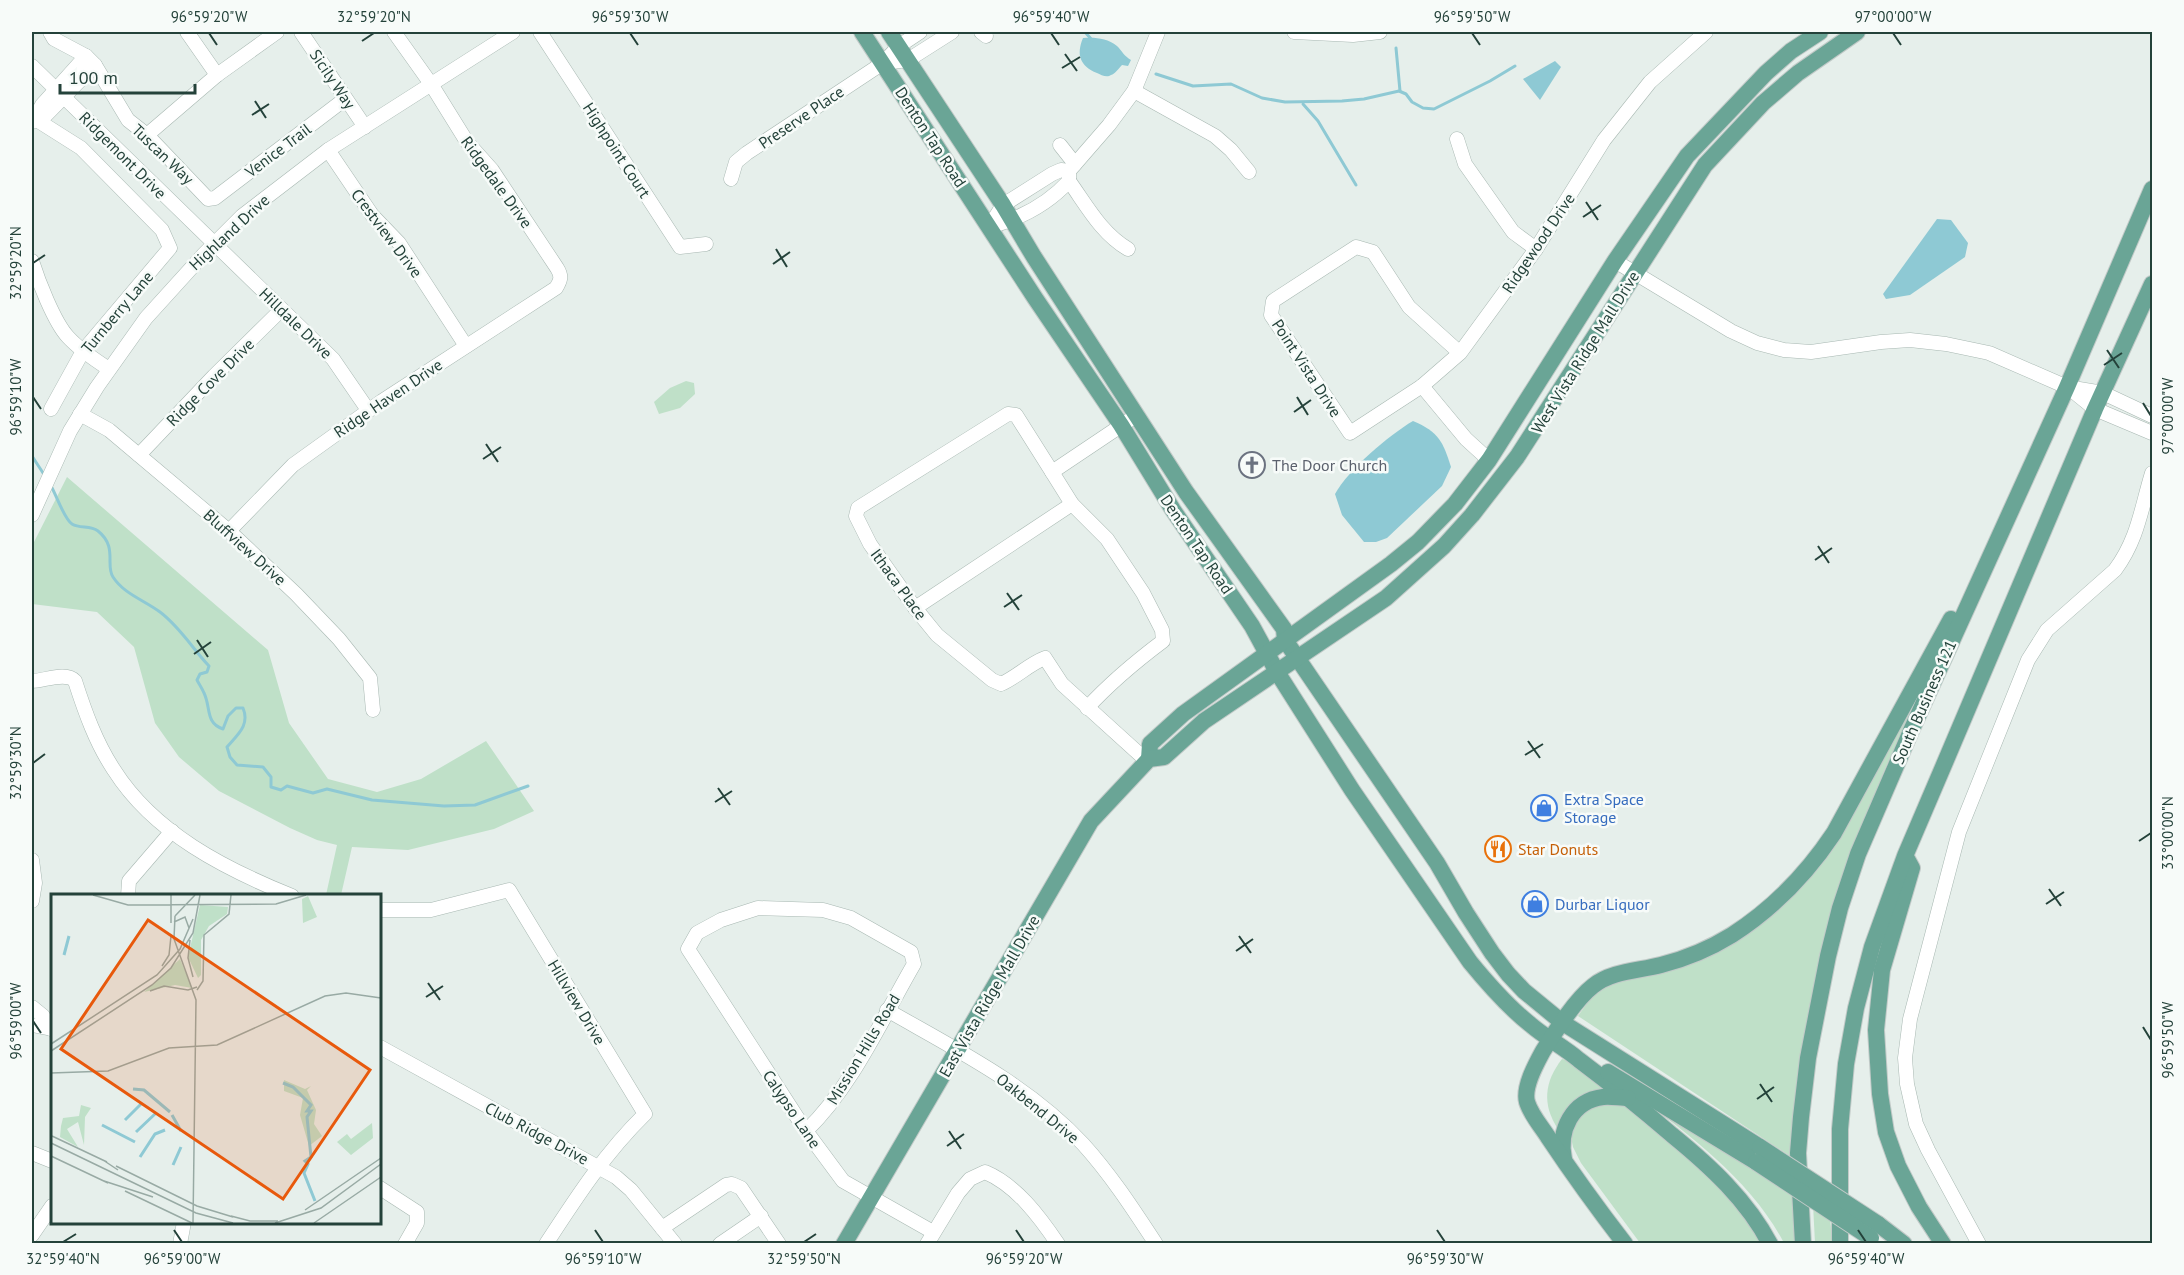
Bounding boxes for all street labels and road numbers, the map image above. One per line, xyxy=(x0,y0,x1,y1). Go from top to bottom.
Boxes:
street label: Sicily Way xyxy=(306,45,361,113)
street label: Preserve Place xyxy=(754,81,848,153)
street label: Denton Tap Road xyxy=(891,83,971,191)
street label: Highpoint Court xyxy=(579,99,656,202)
street label: Ridgemont Drive xyxy=(75,107,171,203)
street label: Venice Trail xyxy=(240,118,315,182)
street label: Tuscan Way xyxy=(128,120,199,189)
street label: Ridgedale Drive xyxy=(457,132,537,232)
street label: Crestview Drive xyxy=(347,185,427,281)
street label: Ridgewood Drive xyxy=(1497,189,1579,297)
street label: Highland Drive xyxy=(185,190,273,274)
street label: Turnberry Lane xyxy=(77,267,157,357)
street label: West Vista Ridge Mall Drive xyxy=(1527,267,1643,437)
street label: Hilldale Drive xyxy=(255,283,337,363)
street label: Point Vista Drive xyxy=(1268,315,1346,421)
street label: Ridge Cove Drive xyxy=(162,334,258,430)
street label: Ridge Haven Drive xyxy=(330,354,446,442)
street label: Denton Tap Road xyxy=(1156,490,1238,598)
street label: Bluffview Drive xyxy=(200,505,290,589)
street label: Ithaca Place xyxy=(867,545,931,623)
street label: South Business 121 xyxy=(1888,637,1960,767)
street label: East Vista Ridge Mall Drive xyxy=(934,911,1044,1081)
street label: Hillview Drive xyxy=(544,956,610,1048)
street label: Mission Hills Road xyxy=(822,990,904,1108)
street label: Calypso Lane xyxy=(759,1066,825,1152)
street label: Oakbend Drive xyxy=(993,1069,1083,1147)
street label: Club Ridge Drive xyxy=(482,1097,592,1169)

